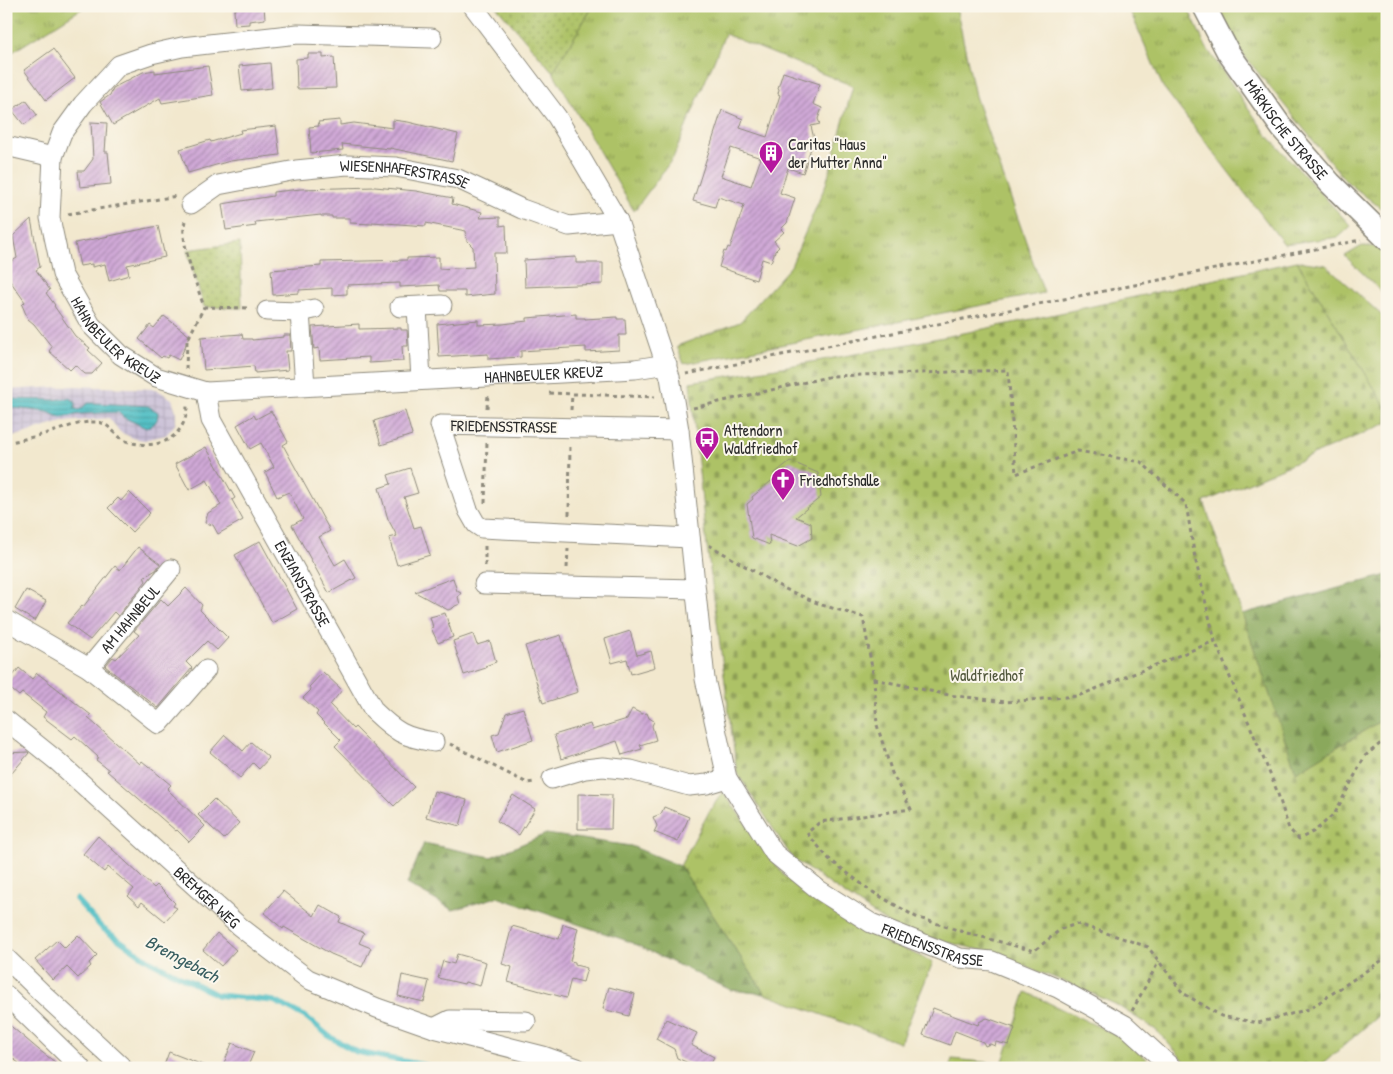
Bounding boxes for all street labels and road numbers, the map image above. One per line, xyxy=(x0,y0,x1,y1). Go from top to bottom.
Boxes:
street label: MÄRKISCHE STRASSE xyxy=(1240,75,1333,184)
street label: WIESENHAFERSTRASSE xyxy=(339,154,473,194)
street label: HAHNBEULER KREUZ xyxy=(66,292,165,388)
street label: HAHNBEULER KREUZ xyxy=(484,360,604,388)
street label: FRIEDENSSTRASSE xyxy=(450,414,557,438)
street label: ENZIANSTRASSE xyxy=(270,537,336,631)
street label: AM HAHNBEUL xyxy=(95,580,165,657)
street label: BREMGER WEG xyxy=(169,861,245,933)
street label: FRIEDENSSTRASSE xyxy=(878,917,984,971)

